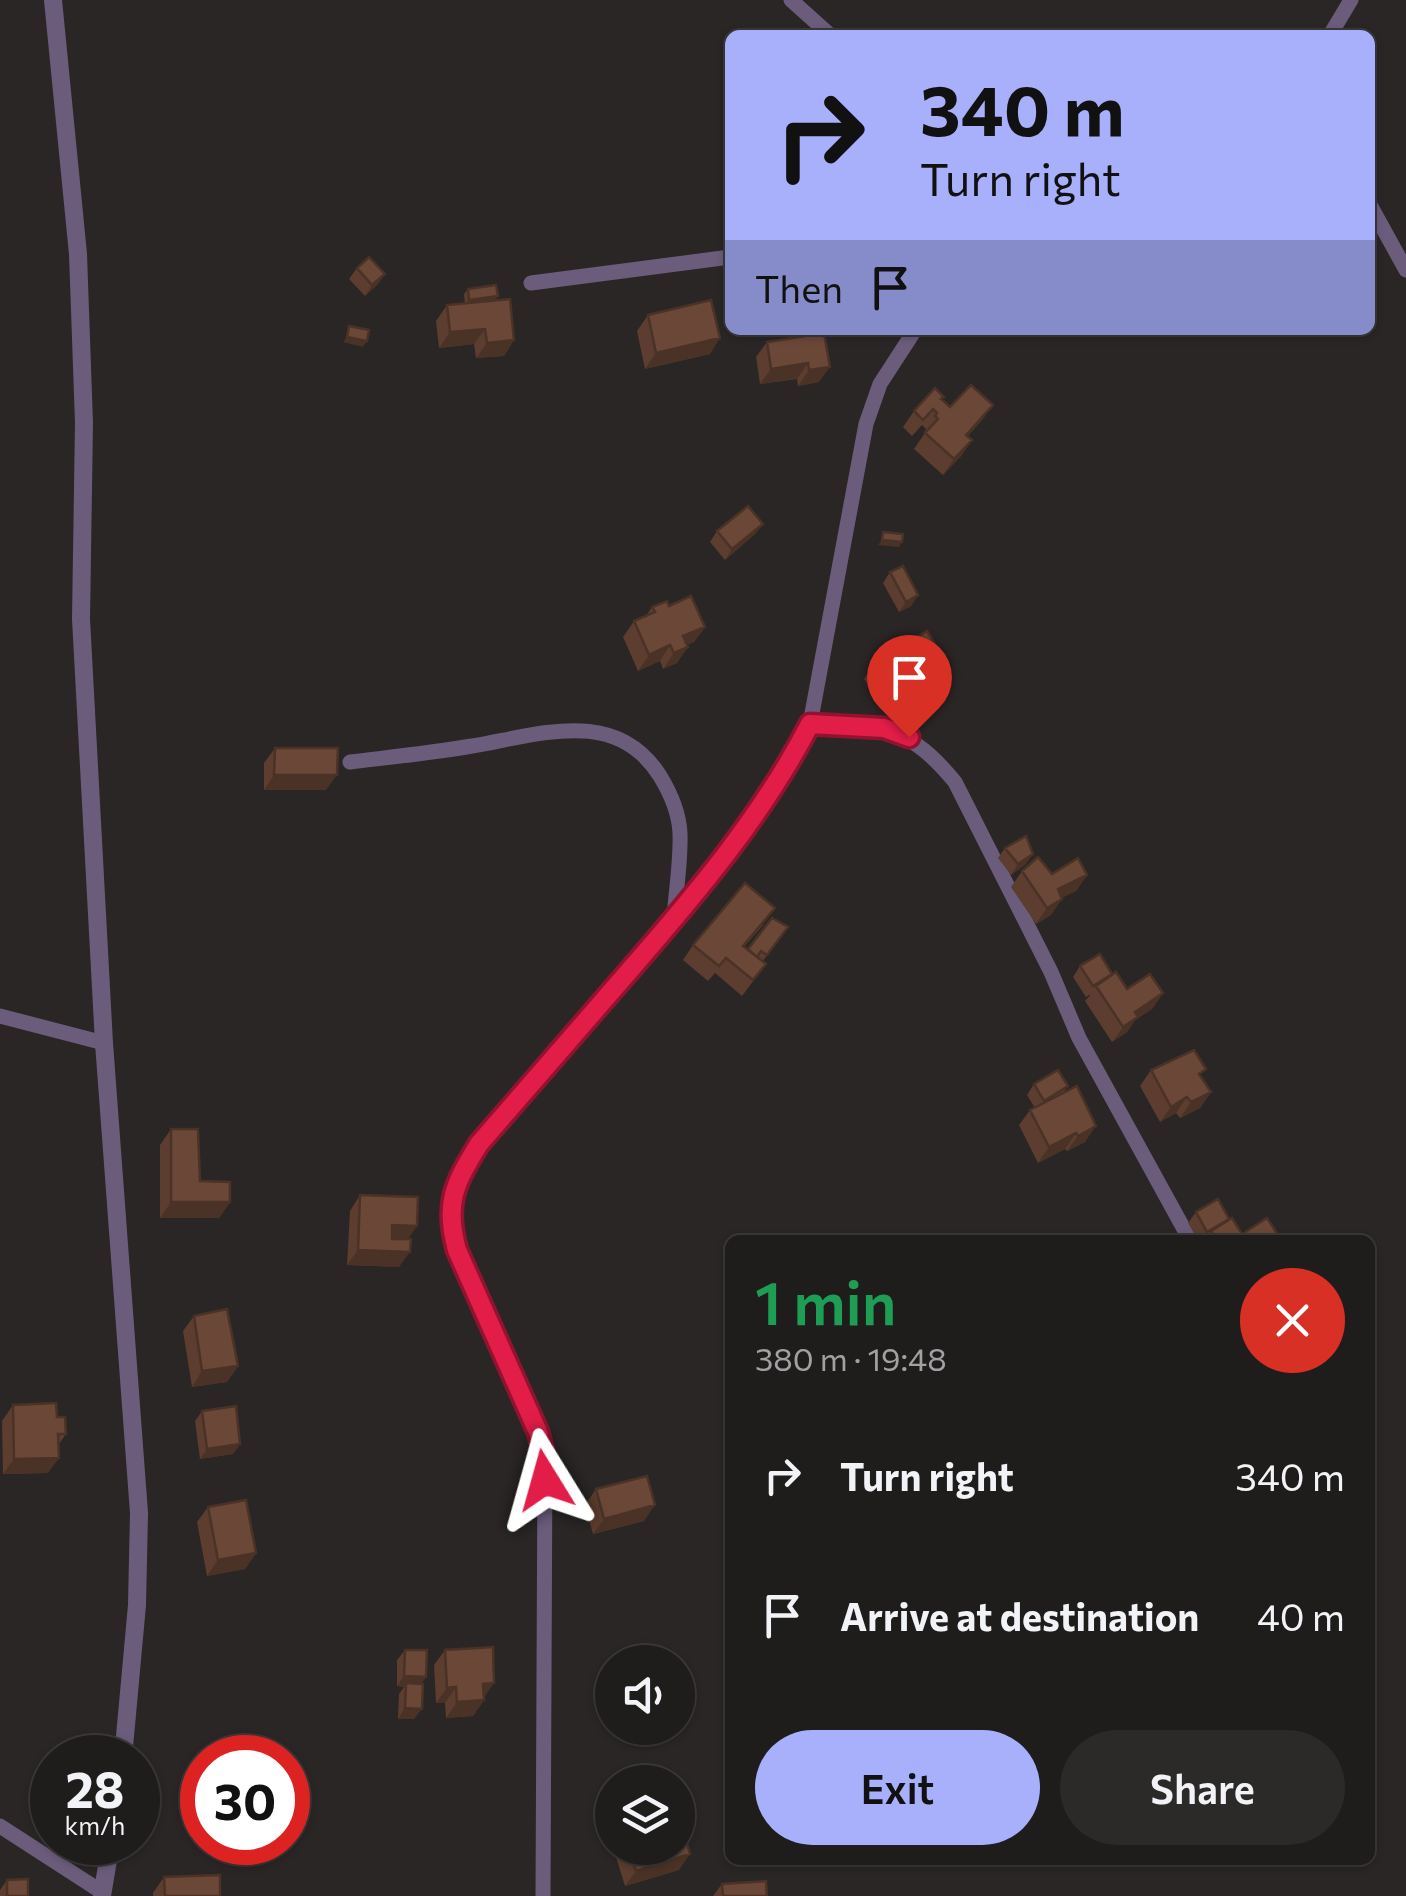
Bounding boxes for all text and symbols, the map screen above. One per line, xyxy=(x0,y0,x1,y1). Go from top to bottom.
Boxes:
text: 340 m xyxy=(920,65,1125,150)
icon: right xyxy=(755,70,885,200)
text: Turn right xyxy=(920,150,1121,205)
icon: arrive xyxy=(863,260,918,315)
text: Then xyxy=(755,264,843,311)
pin xyxy=(867,635,952,738)
icon: arrive xyxy=(882,650,937,705)
text: 1 min xyxy=(755,1264,896,1337)
button: close xyxy=(1240,1268,1345,1373)
text: 380 m · 19:48 xyxy=(755,1338,947,1378)
position arrow xyxy=(493,1428,597,1532)
icon: right xyxy=(755,1448,810,1503)
text: Turn right xyxy=(840,1452,1014,1499)
text: 340 m xyxy=(1235,1452,1345,1499)
icon: arrive xyxy=(755,1588,810,1643)
text: Arrive at destination xyxy=(840,1592,1199,1639)
text: 40 m xyxy=(1257,1592,1345,1639)
map controls xyxy=(595,1645,695,1865)
button: sound xyxy=(595,1645,695,1745)
button: Exit xyxy=(755,1730,1040,1845)
button: Share xyxy=(1060,1730,1345,1845)
speed limit sign: 30 xyxy=(180,1735,310,1865)
text: 28 xyxy=(65,1757,125,1818)
button: layers xyxy=(595,1765,695,1865)
text: km/h xyxy=(65,1810,125,1840)

